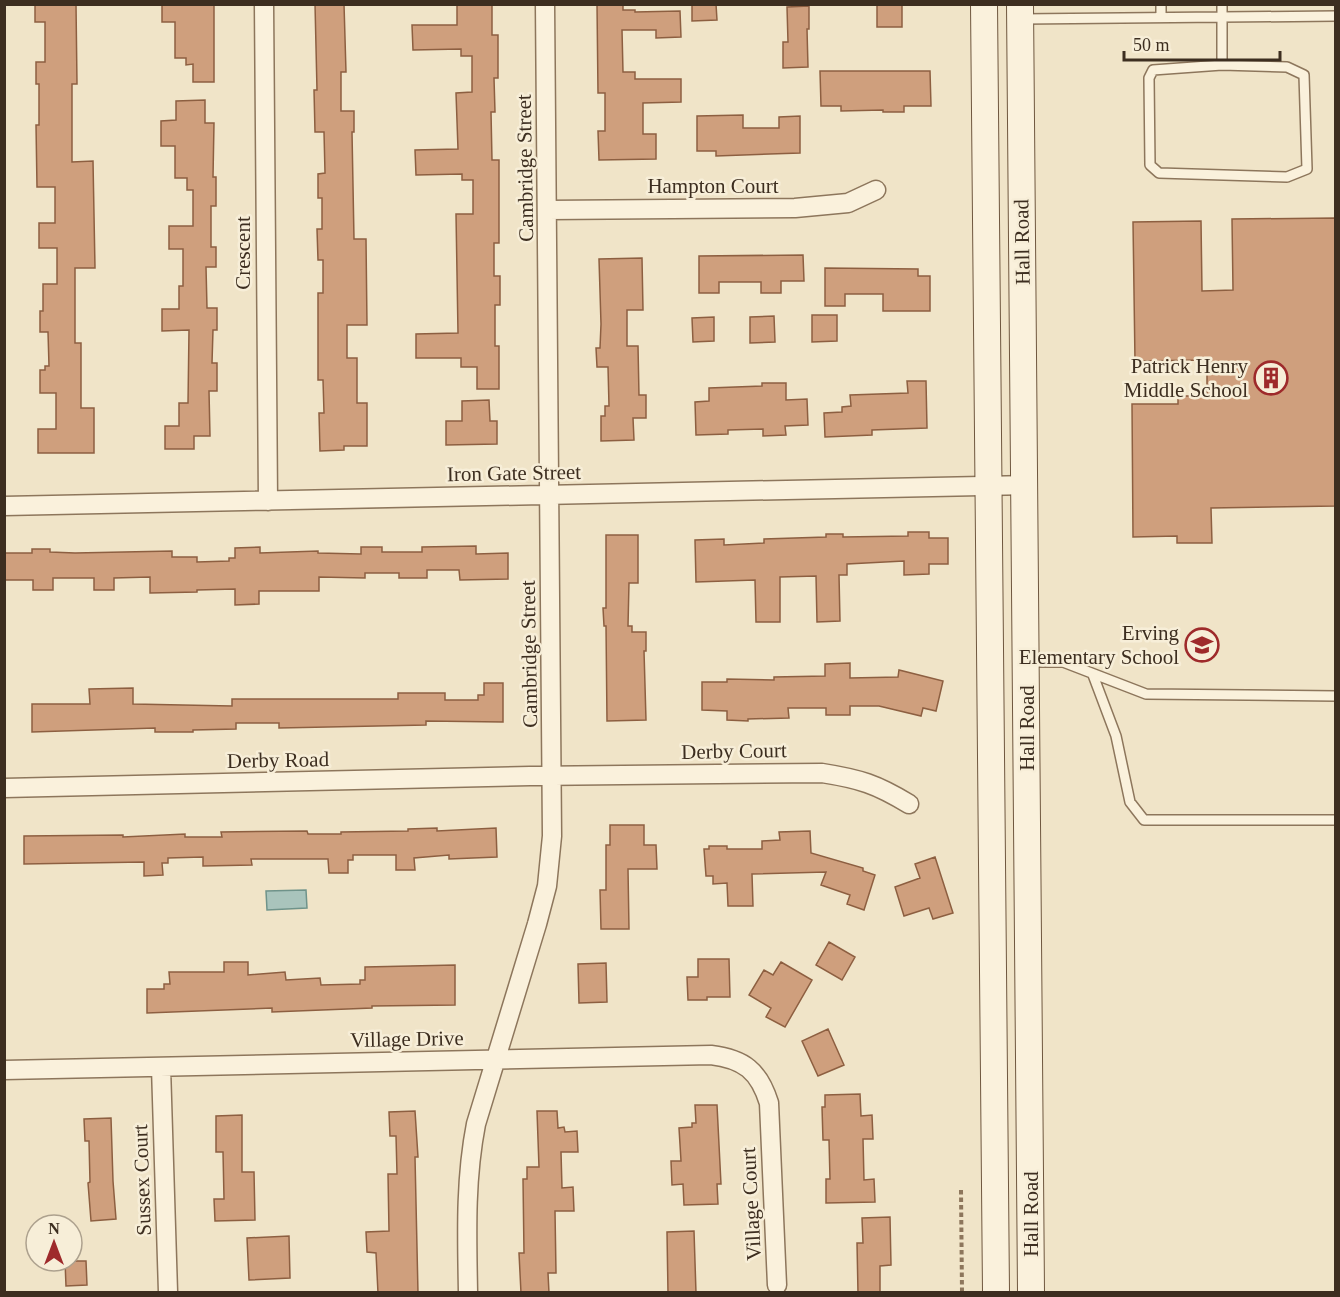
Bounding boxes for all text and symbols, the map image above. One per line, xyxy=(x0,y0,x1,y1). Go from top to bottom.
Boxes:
scale bar xyxy=(1124,24,1280,62)
text: 50 m xyxy=(1133,35,1170,55)
street label: Cambridge Street xyxy=(512,94,538,242)
street label: Hampton Court xyxy=(647,174,779,198)
street label: Hall Road xyxy=(1009,198,1035,285)
street label: Crescent xyxy=(231,216,255,290)
place label: Patrick Henry Middle School xyxy=(1124,354,1248,402)
building icon: Patrick Henry Middle School xyxy=(1253,360,1289,396)
street label: Iron Gate Street xyxy=(447,460,581,486)
street label: Cambridge Street xyxy=(516,580,542,728)
place label: Erving Elementary School xyxy=(1019,621,1179,669)
school or university icon: Erving Elementary School xyxy=(1184,627,1220,663)
street label: Hall Road xyxy=(1015,685,1039,771)
street label: Derby Court xyxy=(681,738,787,764)
street label: Derby Road xyxy=(227,747,330,773)
street label: Village Drive xyxy=(350,1026,464,1052)
street label: Sussex Court xyxy=(128,1124,156,1236)
street label: Village Court xyxy=(736,1146,766,1261)
street label: Hall Road xyxy=(1019,1171,1043,1257)
north arrow xyxy=(24,1213,84,1273)
text: N xyxy=(48,1220,60,1237)

